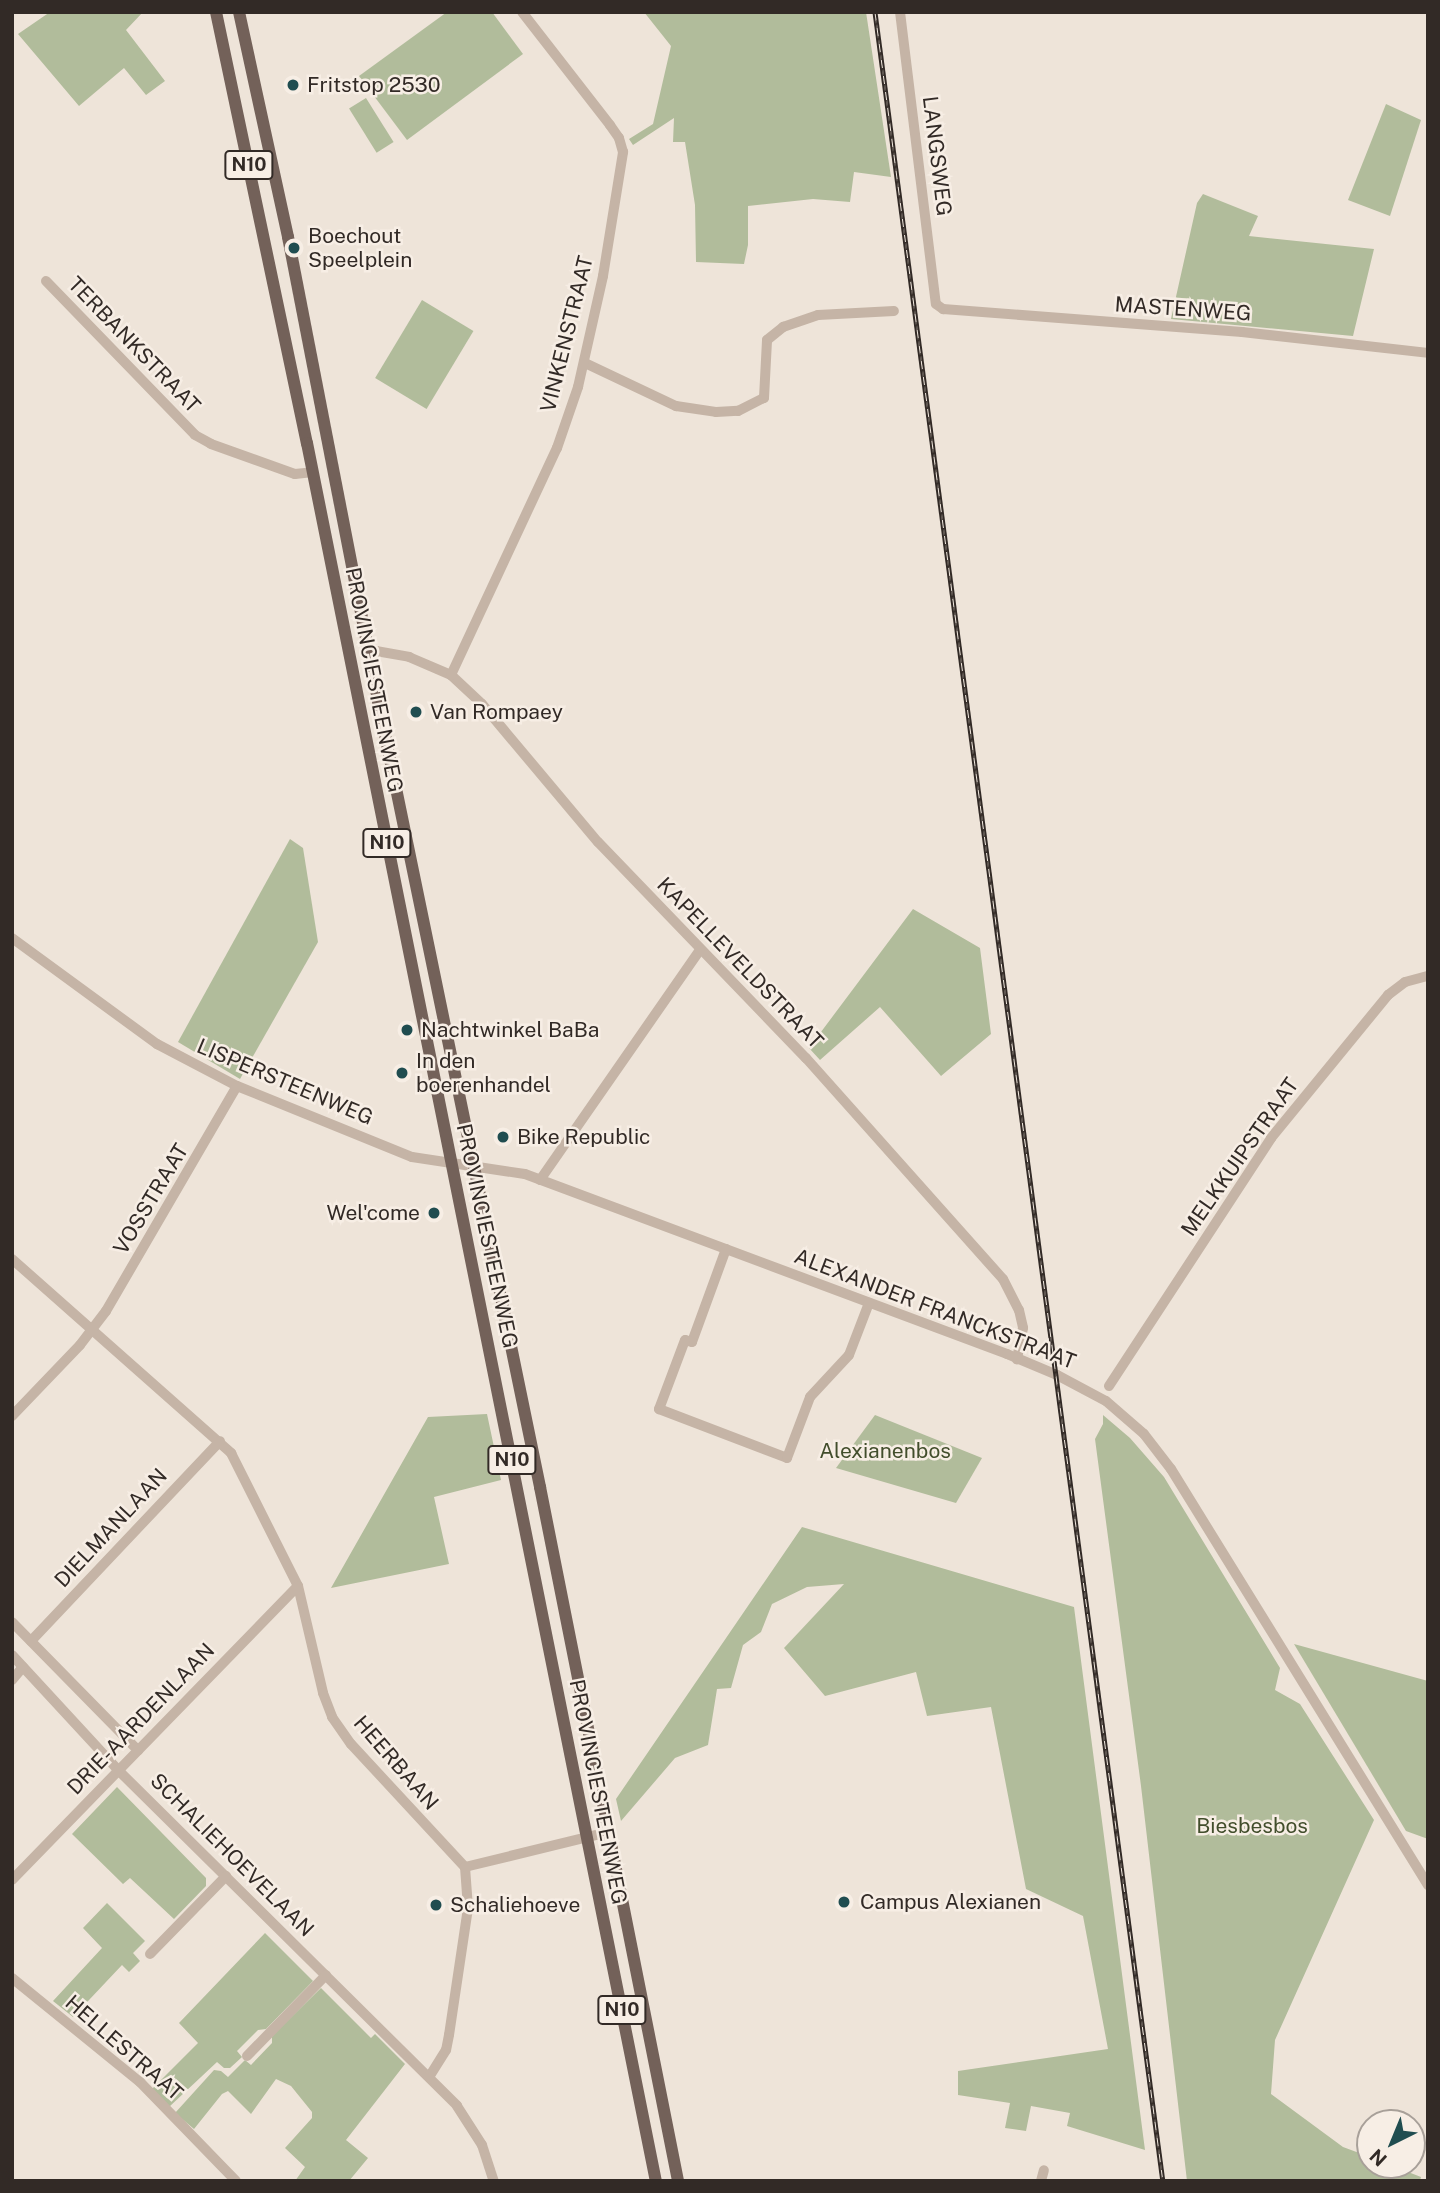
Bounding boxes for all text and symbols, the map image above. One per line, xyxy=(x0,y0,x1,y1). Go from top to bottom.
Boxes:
place label: Fritstop 2530 xyxy=(307,72,441,98)
marker: Fritstop 2530 xyxy=(285,77,301,93)
street label: LANGSWEG xyxy=(917,95,957,217)
road number: N10 xyxy=(223,150,275,181)
place label: Boechout Speelplein xyxy=(308,223,412,273)
marker: Boechout Speelplein xyxy=(286,240,302,256)
street label: VINKENSTRAAT xyxy=(535,253,599,415)
street label: TERBANKSTRAAT xyxy=(63,272,205,418)
street label: MASTENWEG xyxy=(1114,292,1252,326)
street label: PROVINCIESTEENWEG xyxy=(340,565,408,795)
place label: Van Rompaey xyxy=(430,699,563,725)
marker: Van Rompaey xyxy=(408,704,424,720)
road number: N10 xyxy=(361,828,413,858)
street label: KAPELLEVELDSTRAAT xyxy=(652,872,828,1054)
place label: Nachtwinkel BaBa xyxy=(421,1017,599,1043)
marker: Nachtwinkel BaBa xyxy=(399,1022,415,1038)
street label: LISPERSTEENWEG xyxy=(193,1033,377,1131)
place label: In den boerenhandel xyxy=(416,1048,551,1098)
marker: In den boerenhandel xyxy=(394,1065,410,1081)
street label: MELKKUIPSTRAAT xyxy=(1176,1073,1304,1241)
street label: PROVINCIESTEENWEG xyxy=(451,1122,523,1350)
place label: Bike Republic xyxy=(517,1124,651,1150)
marker: Bike Republic xyxy=(495,1129,511,1145)
street label: VOSSTRAAT xyxy=(108,1139,194,1259)
place label: Wel'come xyxy=(326,1200,420,1226)
marker: Wel'come xyxy=(426,1205,442,1221)
street label: ALEXANDER FRANCKSTRAAT xyxy=(791,1244,1079,1374)
park label: Alexianenbos xyxy=(819,1438,951,1464)
road number: N10 xyxy=(486,1444,538,1476)
street label: DIELMANLAAN xyxy=(49,1463,173,1593)
street label: DRIE-AARDENLAAN xyxy=(62,1638,220,1800)
street label: PROVINCIESTEENWEG xyxy=(564,1677,632,1907)
street label: HEERBAAN xyxy=(348,1711,444,1815)
street label: SCHALIEHOEVELAAN xyxy=(145,1768,319,1942)
park label: Biesbesbos xyxy=(1196,1813,1308,1839)
place label: Campus Alexianen xyxy=(860,1889,1041,1915)
place label: Schaliehoeve xyxy=(450,1892,580,1918)
marker: Campus Alexianen xyxy=(834,1892,854,1912)
marker: Schaliehoeve xyxy=(428,1897,444,1913)
street label: HELLESTRAAT xyxy=(60,1990,188,2106)
road number: N10 xyxy=(596,1994,648,2026)
north arrow xyxy=(1356,2109,1426,2179)
text: N xyxy=(1365,2145,1391,2171)

